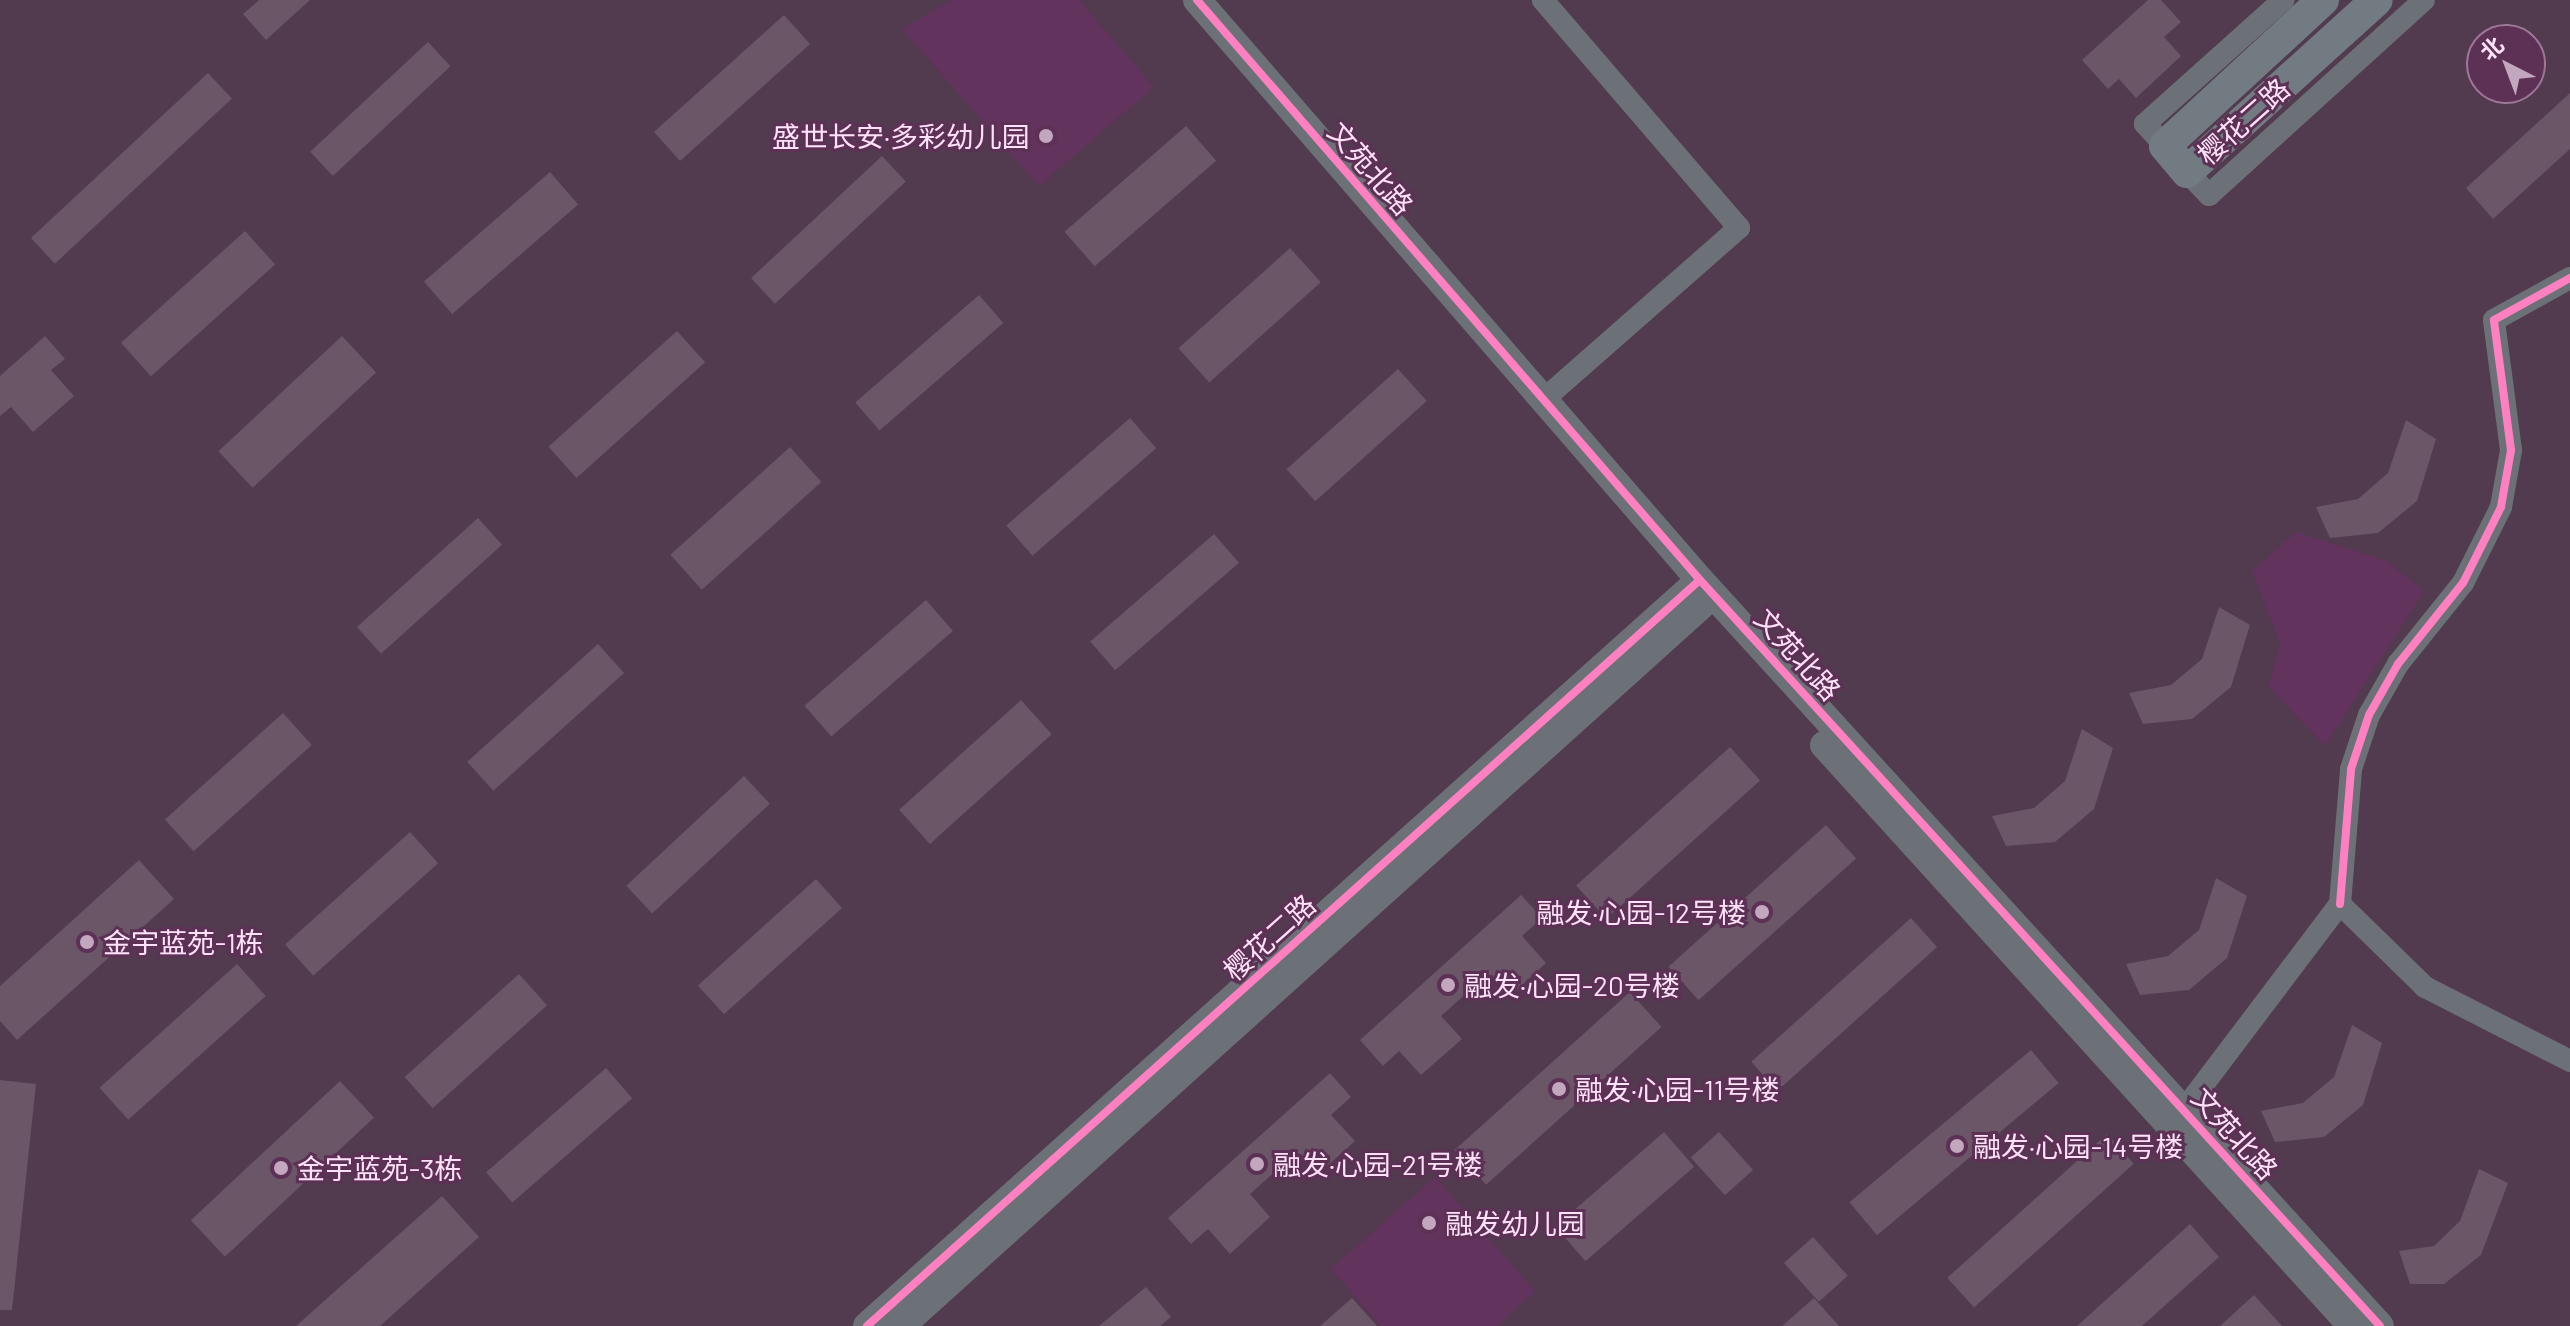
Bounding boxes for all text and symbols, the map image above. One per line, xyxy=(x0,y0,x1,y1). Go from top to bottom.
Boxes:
north arrow xyxy=(2466,24,2546,104)
text: 北 xyxy=(2474,31,2508,65)
street label: 樱花二路 xyxy=(2190,71,2296,171)
street label: 文苑北路 xyxy=(1322,115,1420,221)
place label: 盛世长安·多彩幼儿园 xyxy=(772,119,1030,153)
marker: 盛世长安·多彩幼儿园 xyxy=(1037,127,1055,145)
street label: 文苑北路 xyxy=(1748,601,1848,707)
street label: 樱花二路 xyxy=(1216,887,1322,987)
place label: 融发·心园-12号楼 xyxy=(1536,895,1746,929)
marker: 融发·心园-12号楼 xyxy=(1753,903,1771,921)
place label: 金宇蓝苑-1栋 xyxy=(103,925,264,959)
marker: 金宇蓝苑-1栋 xyxy=(78,933,96,951)
place label: 融发·心园-20号楼 xyxy=(1464,968,1680,1002)
marker: 融发·心园-20号楼 xyxy=(1439,976,1457,994)
place label: 融发·心园-11号楼 xyxy=(1575,1072,1780,1106)
marker: 融发·心园-11号楼 xyxy=(1550,1080,1568,1098)
street label: 文苑北路 xyxy=(2185,1080,2285,1186)
place label: 融发·心园-14号楼 xyxy=(1973,1129,2183,1163)
marker: 融发·心园-14号楼 xyxy=(1948,1137,1966,1155)
place label: 融发·心园-21号楼 xyxy=(1273,1147,1482,1181)
place label: 金宇蓝苑-3栋 xyxy=(297,1151,462,1185)
marker: 融发·心园-21号楼 xyxy=(1248,1155,1266,1173)
marker: 金宇蓝苑-3栋 xyxy=(272,1159,290,1177)
place label: 融发幼儿园 xyxy=(1445,1206,1585,1240)
marker: 融发幼儿园 xyxy=(1420,1214,1438,1232)

